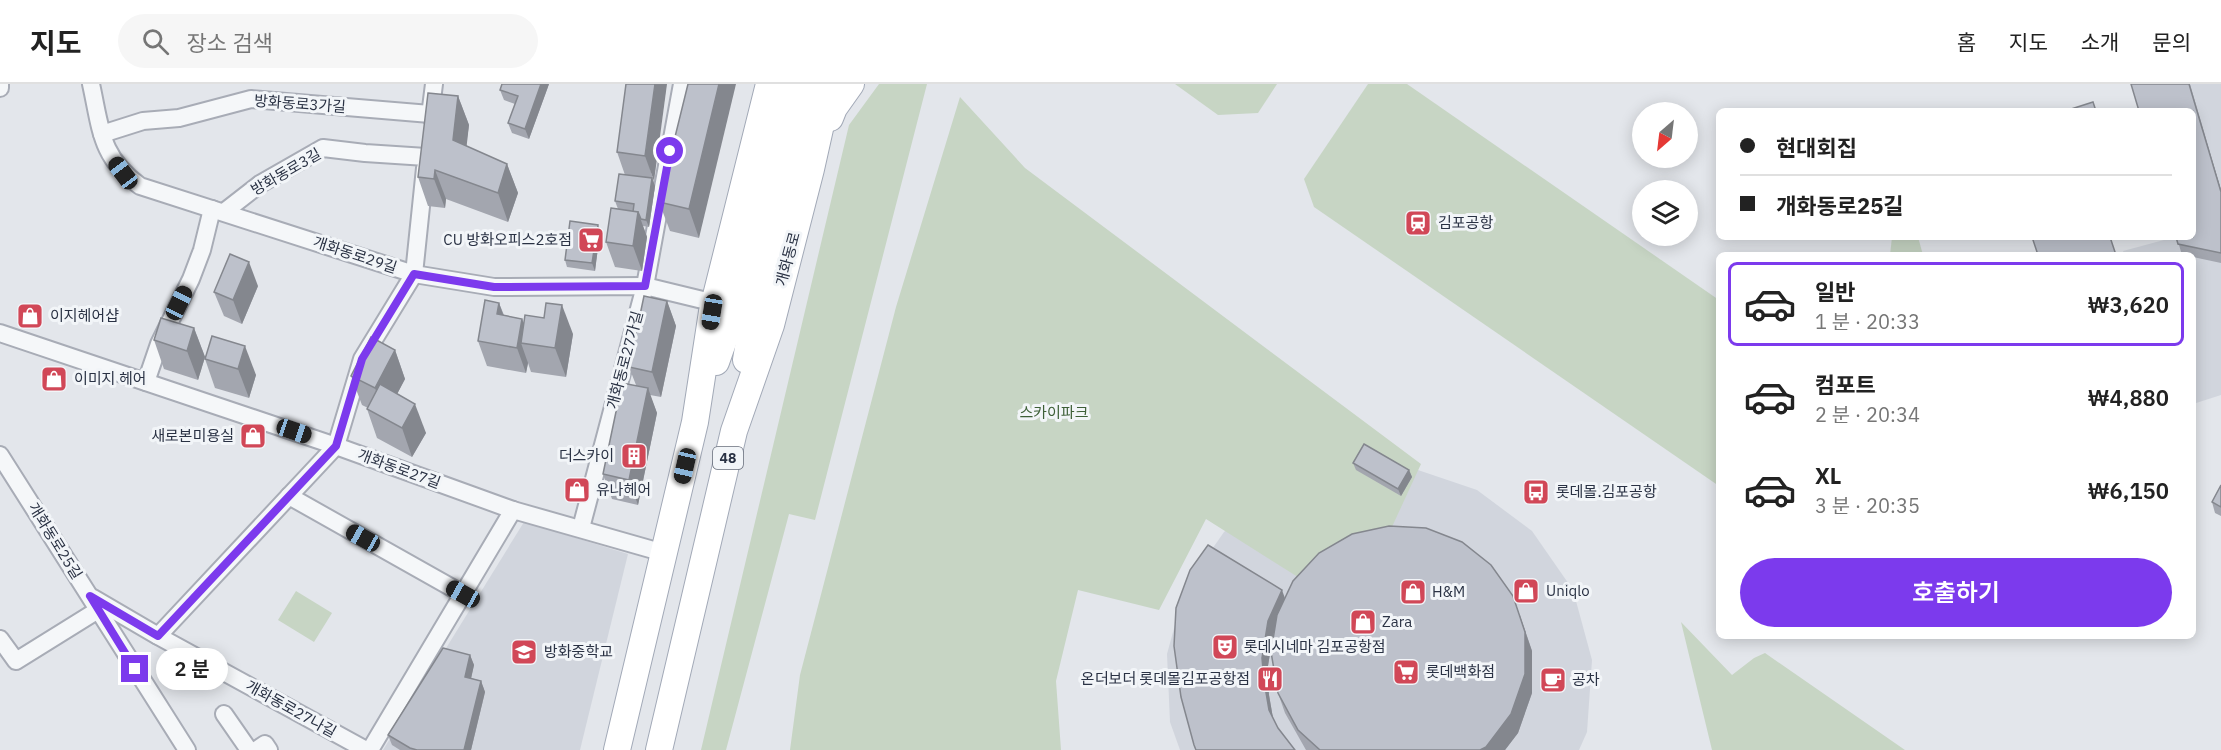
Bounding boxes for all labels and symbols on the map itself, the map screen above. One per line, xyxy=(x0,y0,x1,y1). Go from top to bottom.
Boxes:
street label: 방화동로3가길 xyxy=(254,91,346,116)
north arrow xyxy=(1632,102,1698,168)
route start xyxy=(656,137,683,164)
street label: 방화동로3길 xyxy=(247,144,324,199)
car xyxy=(105,153,141,193)
station icon: 김포공항 xyxy=(1403,208,1433,238)
place label: 김포공항 xyxy=(1438,213,1493,232)
supermarket icon: CU 방화오피스2호점 xyxy=(576,225,606,255)
place label: CU 방화오피스2호점 xyxy=(443,230,572,249)
street label: 개화동로 xyxy=(771,230,804,288)
street label: 개화동로29길 xyxy=(311,232,399,277)
car xyxy=(163,283,195,323)
car xyxy=(700,293,724,331)
shop icon: 이지헤어샵 xyxy=(15,301,45,331)
place label: 이지헤어샵 xyxy=(50,306,119,325)
street label: 개화동로27가길 xyxy=(602,309,647,411)
shop icon: 이미지 헤어 xyxy=(39,364,69,394)
place label: 이미지 헤어 xyxy=(74,369,147,388)
park label: 스카이파크 xyxy=(1019,403,1089,422)
car xyxy=(274,417,314,445)
shop icon: 새로본미용실 xyxy=(238,421,268,451)
place label: 새로본미용실 xyxy=(151,426,234,445)
building icon: 더스카이 xyxy=(619,441,649,471)
street label: 개화동로27길 xyxy=(355,445,443,492)
place label: 더스카이 xyxy=(559,446,614,465)
car xyxy=(672,446,698,486)
road number: 48 xyxy=(713,447,743,469)
shop icon: 유나헤어 xyxy=(562,475,592,505)
bus stop icon: 롯데몰.김포공항 xyxy=(1521,477,1551,507)
place label: 유나헤어 xyxy=(596,480,651,499)
place label: 롯데몰.김포공항 xyxy=(1556,482,1657,501)
street label: 개화동로25길 xyxy=(24,499,87,583)
car xyxy=(343,521,383,555)
shop icon: Uniqlo xyxy=(1511,576,1541,606)
car xyxy=(443,577,483,611)
shop icon: H&M xyxy=(1398,577,1428,607)
place label: Uniqlo xyxy=(1546,581,1590,600)
place label: H&M xyxy=(1432,582,1465,601)
shop icon: Zara xyxy=(1348,607,1378,637)
place label: Zara xyxy=(1382,612,1412,631)
theatre icon: 롯데시네마 김포공항점 xyxy=(1210,632,1240,662)
school or university icon: 방화중학교 xyxy=(509,637,539,667)
place label: 롯데시네마 김포공항점 xyxy=(1244,637,1386,656)
place label: 방화중학교 xyxy=(544,642,613,661)
callout: 2 분 xyxy=(156,648,228,690)
route end xyxy=(121,655,148,682)
supermarket icon: 롯데백화점 xyxy=(1391,657,1421,687)
place label: 롯데백화점 xyxy=(1426,662,1495,681)
restaurant icon: 온더보더 롯데몰김포공항점 xyxy=(1255,664,1285,694)
cafe icon: 공차 xyxy=(1538,665,1568,695)
place label: 온더보더 롯데몰김포공항점 xyxy=(1081,669,1250,688)
place label: 공차 xyxy=(1572,670,1600,689)
street label: 개화동로27나길 xyxy=(243,676,340,741)

